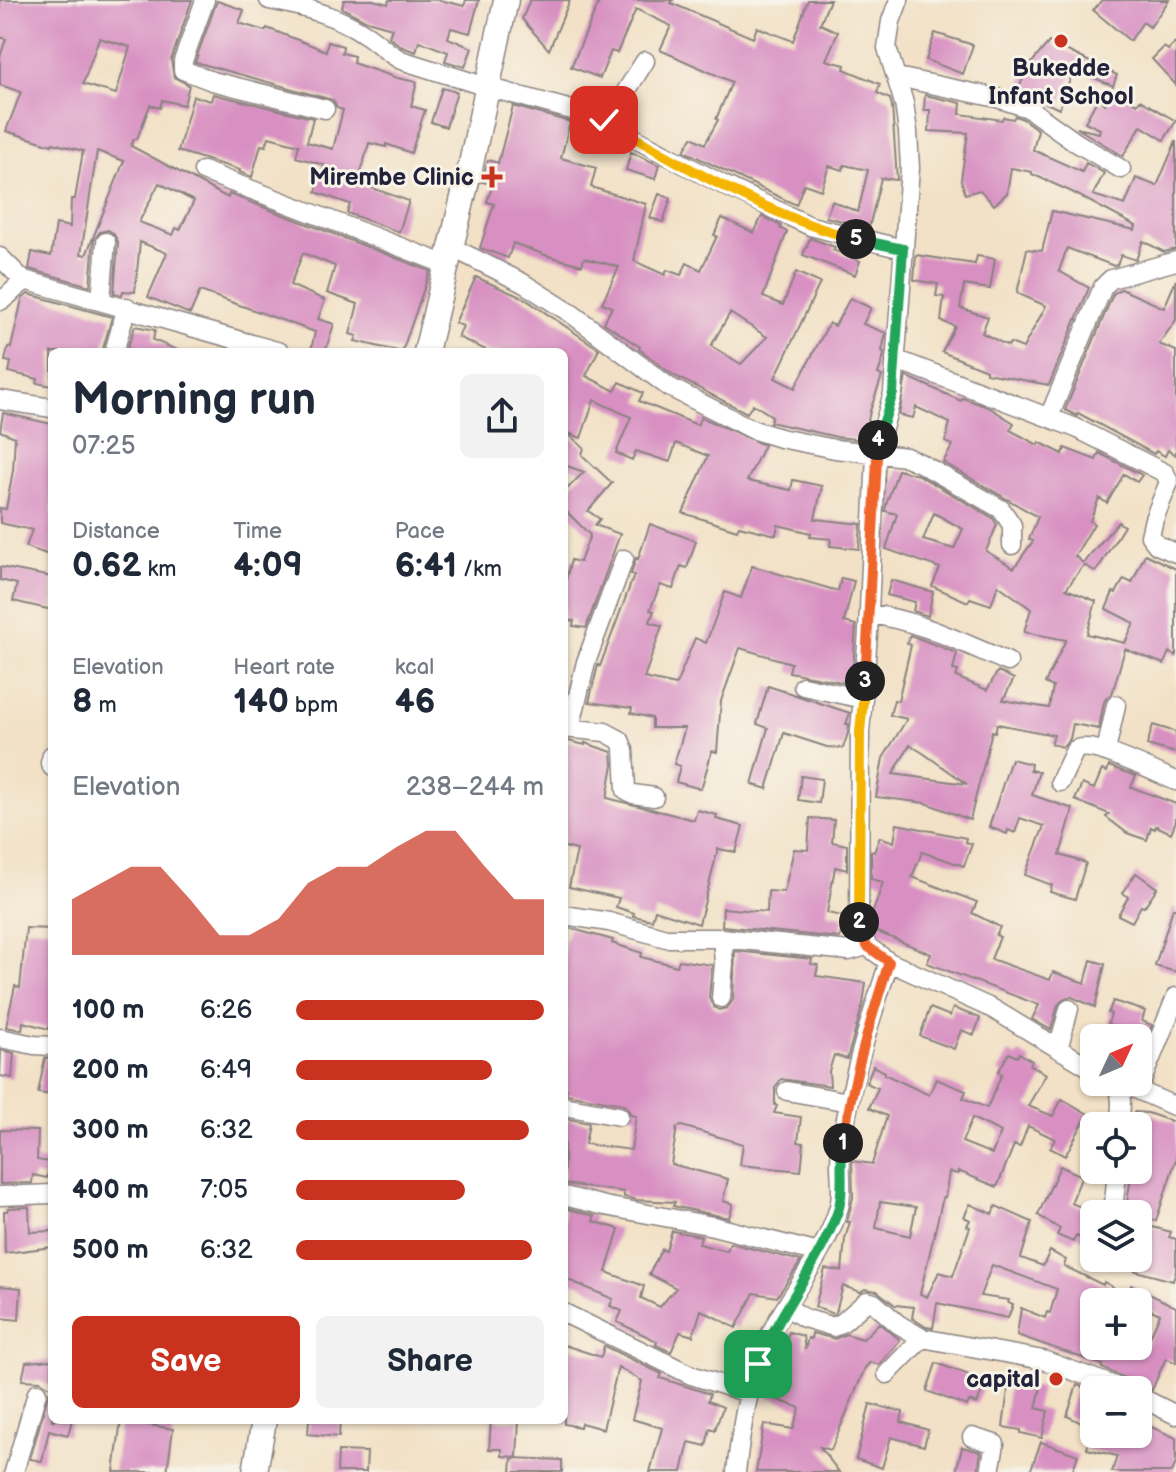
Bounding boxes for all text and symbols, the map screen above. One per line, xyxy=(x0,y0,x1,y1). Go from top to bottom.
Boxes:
marker: Bukedde Infant School xyxy=(1052,32,1070,50)
place label: Bukedde Infant School xyxy=(988,54,1134,111)
pin xyxy=(570,86,638,154)
icon: check xyxy=(582,98,626,142)
place label: Mirembe Clinic xyxy=(309,163,474,192)
marker: Mirembe Clinic xyxy=(481,166,503,188)
pin: 5 xyxy=(836,219,876,259)
text: 5 xyxy=(850,225,862,252)
text: Morning run xyxy=(72,374,316,427)
button: share xyxy=(460,374,544,458)
pin: 4 xyxy=(858,420,898,460)
text: 4 xyxy=(872,426,884,453)
text: 07:25 xyxy=(72,431,136,462)
text: Distance xyxy=(72,518,160,545)
text: Time xyxy=(233,518,282,545)
text: Pace xyxy=(395,518,445,545)
text: 0.62 xyxy=(72,545,142,586)
text: 4:09 xyxy=(233,545,303,586)
text: 6:41 xyxy=(395,545,457,586)
text: km xyxy=(142,556,177,583)
text: /km xyxy=(457,556,502,583)
text: Elevation xyxy=(72,654,164,681)
text: Heart rate xyxy=(233,654,335,681)
text: kcal xyxy=(395,654,434,681)
pin: 3 xyxy=(845,661,885,701)
text: 3 xyxy=(859,667,871,694)
text: 8 xyxy=(72,681,92,722)
text: 140 xyxy=(233,681,289,722)
text: 46 xyxy=(395,681,435,722)
text: m xyxy=(92,692,117,719)
text: bpm xyxy=(289,692,338,719)
text: Elevation xyxy=(72,772,180,803)
text: 238–244 m xyxy=(406,772,544,803)
pin: 2 xyxy=(839,902,879,942)
text: 2 xyxy=(852,908,866,935)
text: 100 m xyxy=(72,995,145,1026)
text: 6:26 xyxy=(200,995,252,1026)
north arrow xyxy=(1080,1024,1152,1096)
map controls xyxy=(1080,1024,1152,1448)
text: 200 m xyxy=(72,1055,149,1086)
text: 6:49 xyxy=(200,1055,252,1086)
button: locate xyxy=(1080,1112,1152,1184)
text: 300 m xyxy=(72,1115,149,1146)
text: 6:32 xyxy=(200,1115,252,1146)
pin: 1 xyxy=(823,1123,863,1163)
text: 1 xyxy=(838,1129,848,1156)
text: 400 m xyxy=(72,1175,149,1206)
text: 7:05 xyxy=(200,1175,248,1206)
button: layers xyxy=(1080,1200,1152,1272)
text: 500 m xyxy=(72,1235,149,1266)
text: 6:32 xyxy=(200,1235,252,1266)
button: + xyxy=(1080,1288,1152,1360)
button: Save xyxy=(72,1316,300,1408)
button: Share xyxy=(316,1316,544,1408)
pin xyxy=(724,1330,792,1398)
icon: arrive xyxy=(736,1342,780,1386)
place label: capital xyxy=(966,1365,1040,1394)
marker: capital xyxy=(1047,1370,1065,1388)
button: − xyxy=(1080,1376,1152,1448)

